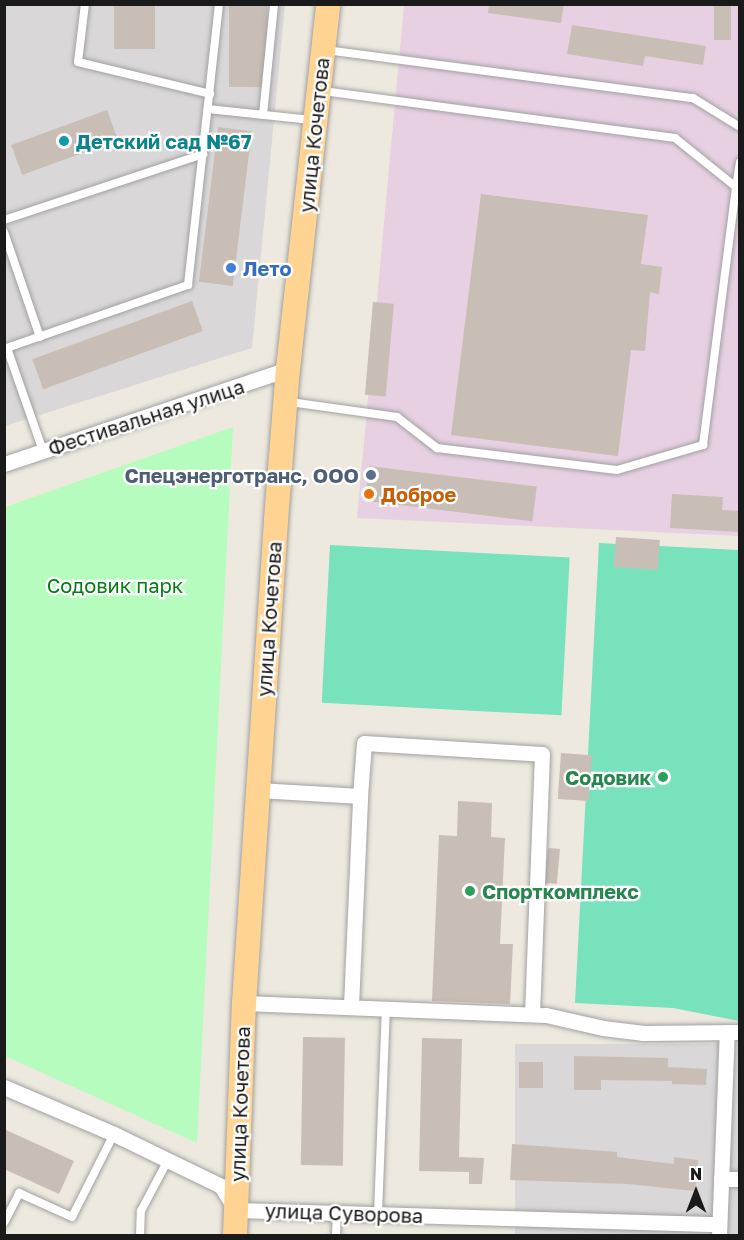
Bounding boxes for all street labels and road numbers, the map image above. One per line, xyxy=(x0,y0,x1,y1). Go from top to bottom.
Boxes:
street label: улица Кочетова xyxy=(294,56,334,214)
street label: Фестивальная улица xyxy=(45,374,247,460)
street label: улица Кочетова xyxy=(252,540,286,698)
street label: улица Кочетова xyxy=(225,1026,255,1182)
street label: улица Суворова xyxy=(264,1198,424,1228)

